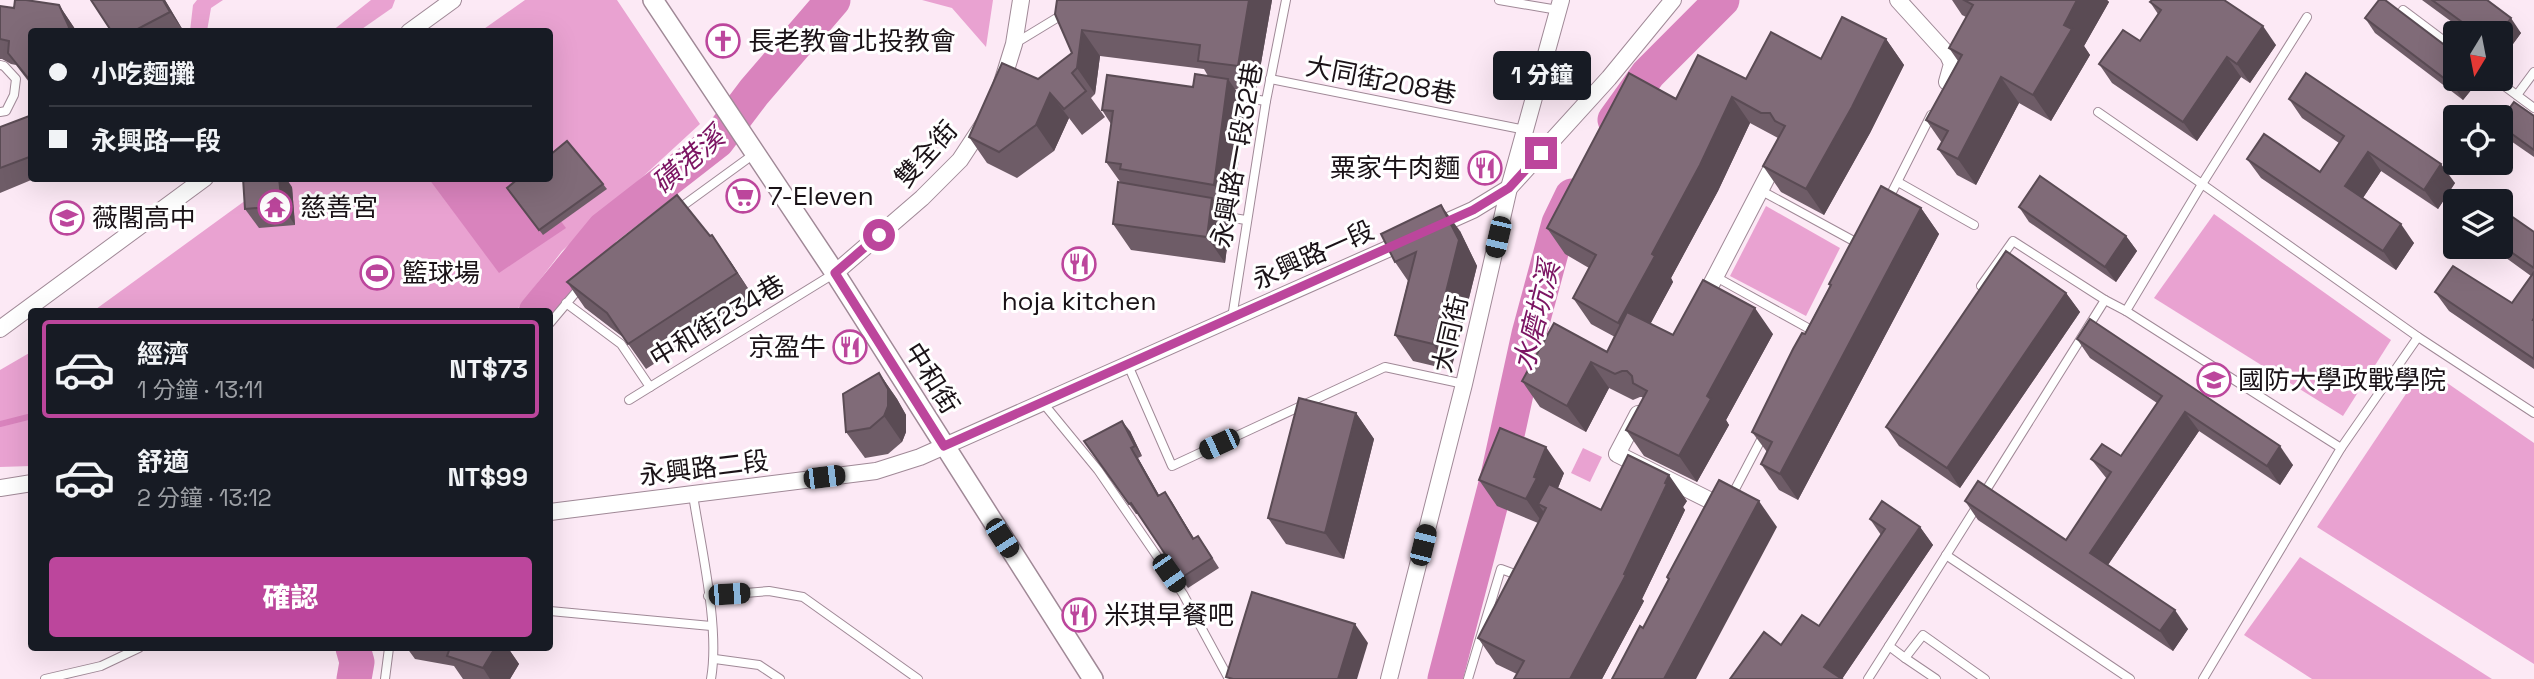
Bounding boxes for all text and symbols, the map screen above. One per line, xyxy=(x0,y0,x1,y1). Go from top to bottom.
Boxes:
north arrow xyxy=(2443,21,2513,91)
map controls xyxy=(2443,21,2513,259)
church icon: 長老教會北投教會 xyxy=(704,22,742,60)
place label: 長老教會北投教會 xyxy=(748,24,956,58)
street label: 大同街208巷 xyxy=(1303,49,1459,111)
callout: 1 分鐘 xyxy=(1492,52,1590,100)
text: 小吃麵攤 xyxy=(91,57,195,91)
street label: 永興路一段32巷 xyxy=(1204,60,1270,250)
text: 1 分鐘 xyxy=(1511,60,1573,90)
button: locate xyxy=(2443,105,2513,175)
street label: 雙全街 xyxy=(887,114,965,194)
water label: 磺港溪 xyxy=(644,116,735,201)
text: 永興路一段 xyxy=(91,124,221,158)
route end xyxy=(1525,137,1557,169)
restaurant icon: 粟家牛肉麵 xyxy=(1466,149,1504,187)
place label: 粟家牛肉麵 xyxy=(1330,151,1460,185)
supermarket icon: 7-Eleven xyxy=(724,177,762,215)
place label: 7-Eleven xyxy=(768,179,874,213)
temple icon: 慈善宮 xyxy=(256,188,294,226)
button: layers xyxy=(2443,189,2513,259)
place label: 慈善宮 xyxy=(300,190,378,224)
school or university icon: 薇閣高中 xyxy=(48,199,86,237)
place label: 薇閣高中 xyxy=(92,201,196,235)
street label: 永興路一段 xyxy=(1247,213,1379,297)
car xyxy=(1484,214,1513,260)
route start xyxy=(863,219,895,251)
restaurant icon: hoja kitchen xyxy=(1060,245,1098,283)
water label: 水磨坑溪 xyxy=(1505,253,1568,375)
sports icon: 籃球場 xyxy=(358,254,396,292)
place label: 籃球場 xyxy=(402,256,480,290)
street label: 中和街234巷 xyxy=(643,267,791,375)
place label: hoja kitchen xyxy=(1002,284,1156,318)
street label: 大同街 xyxy=(1425,292,1475,376)
restaurant icon: 京盈牛 xyxy=(831,328,869,366)
place label: 京盈牛 xyxy=(748,330,826,364)
street label: 中和街 xyxy=(897,336,967,420)
text: 經濟 xyxy=(137,337,189,371)
icon: car xyxy=(53,338,116,401)
text: NT$73 xyxy=(449,352,528,386)
school or university icon: 國防大學政戰學院 xyxy=(2195,361,2233,399)
place label: 國防大學政戰學院 xyxy=(2238,363,2446,397)
text: 1 分鐘 · 13:11 xyxy=(137,375,263,405)
car xyxy=(1196,426,1243,462)
street label: 永興路二段 xyxy=(637,443,771,493)
text: 舒適 xyxy=(137,445,189,479)
icon: car xyxy=(53,446,116,509)
text: NT$99 xyxy=(447,460,528,494)
car xyxy=(802,464,847,490)
text: 2 分鐘 · 13:12 xyxy=(137,483,272,513)
car xyxy=(982,515,1023,561)
car xyxy=(1408,522,1439,568)
car xyxy=(1149,550,1190,596)
button: 確認 xyxy=(49,557,532,637)
car xyxy=(708,582,751,606)
restaurant icon: 米琪早餐吧 xyxy=(1060,596,1098,634)
place label: 米琪早餐吧 xyxy=(1104,598,1234,632)

